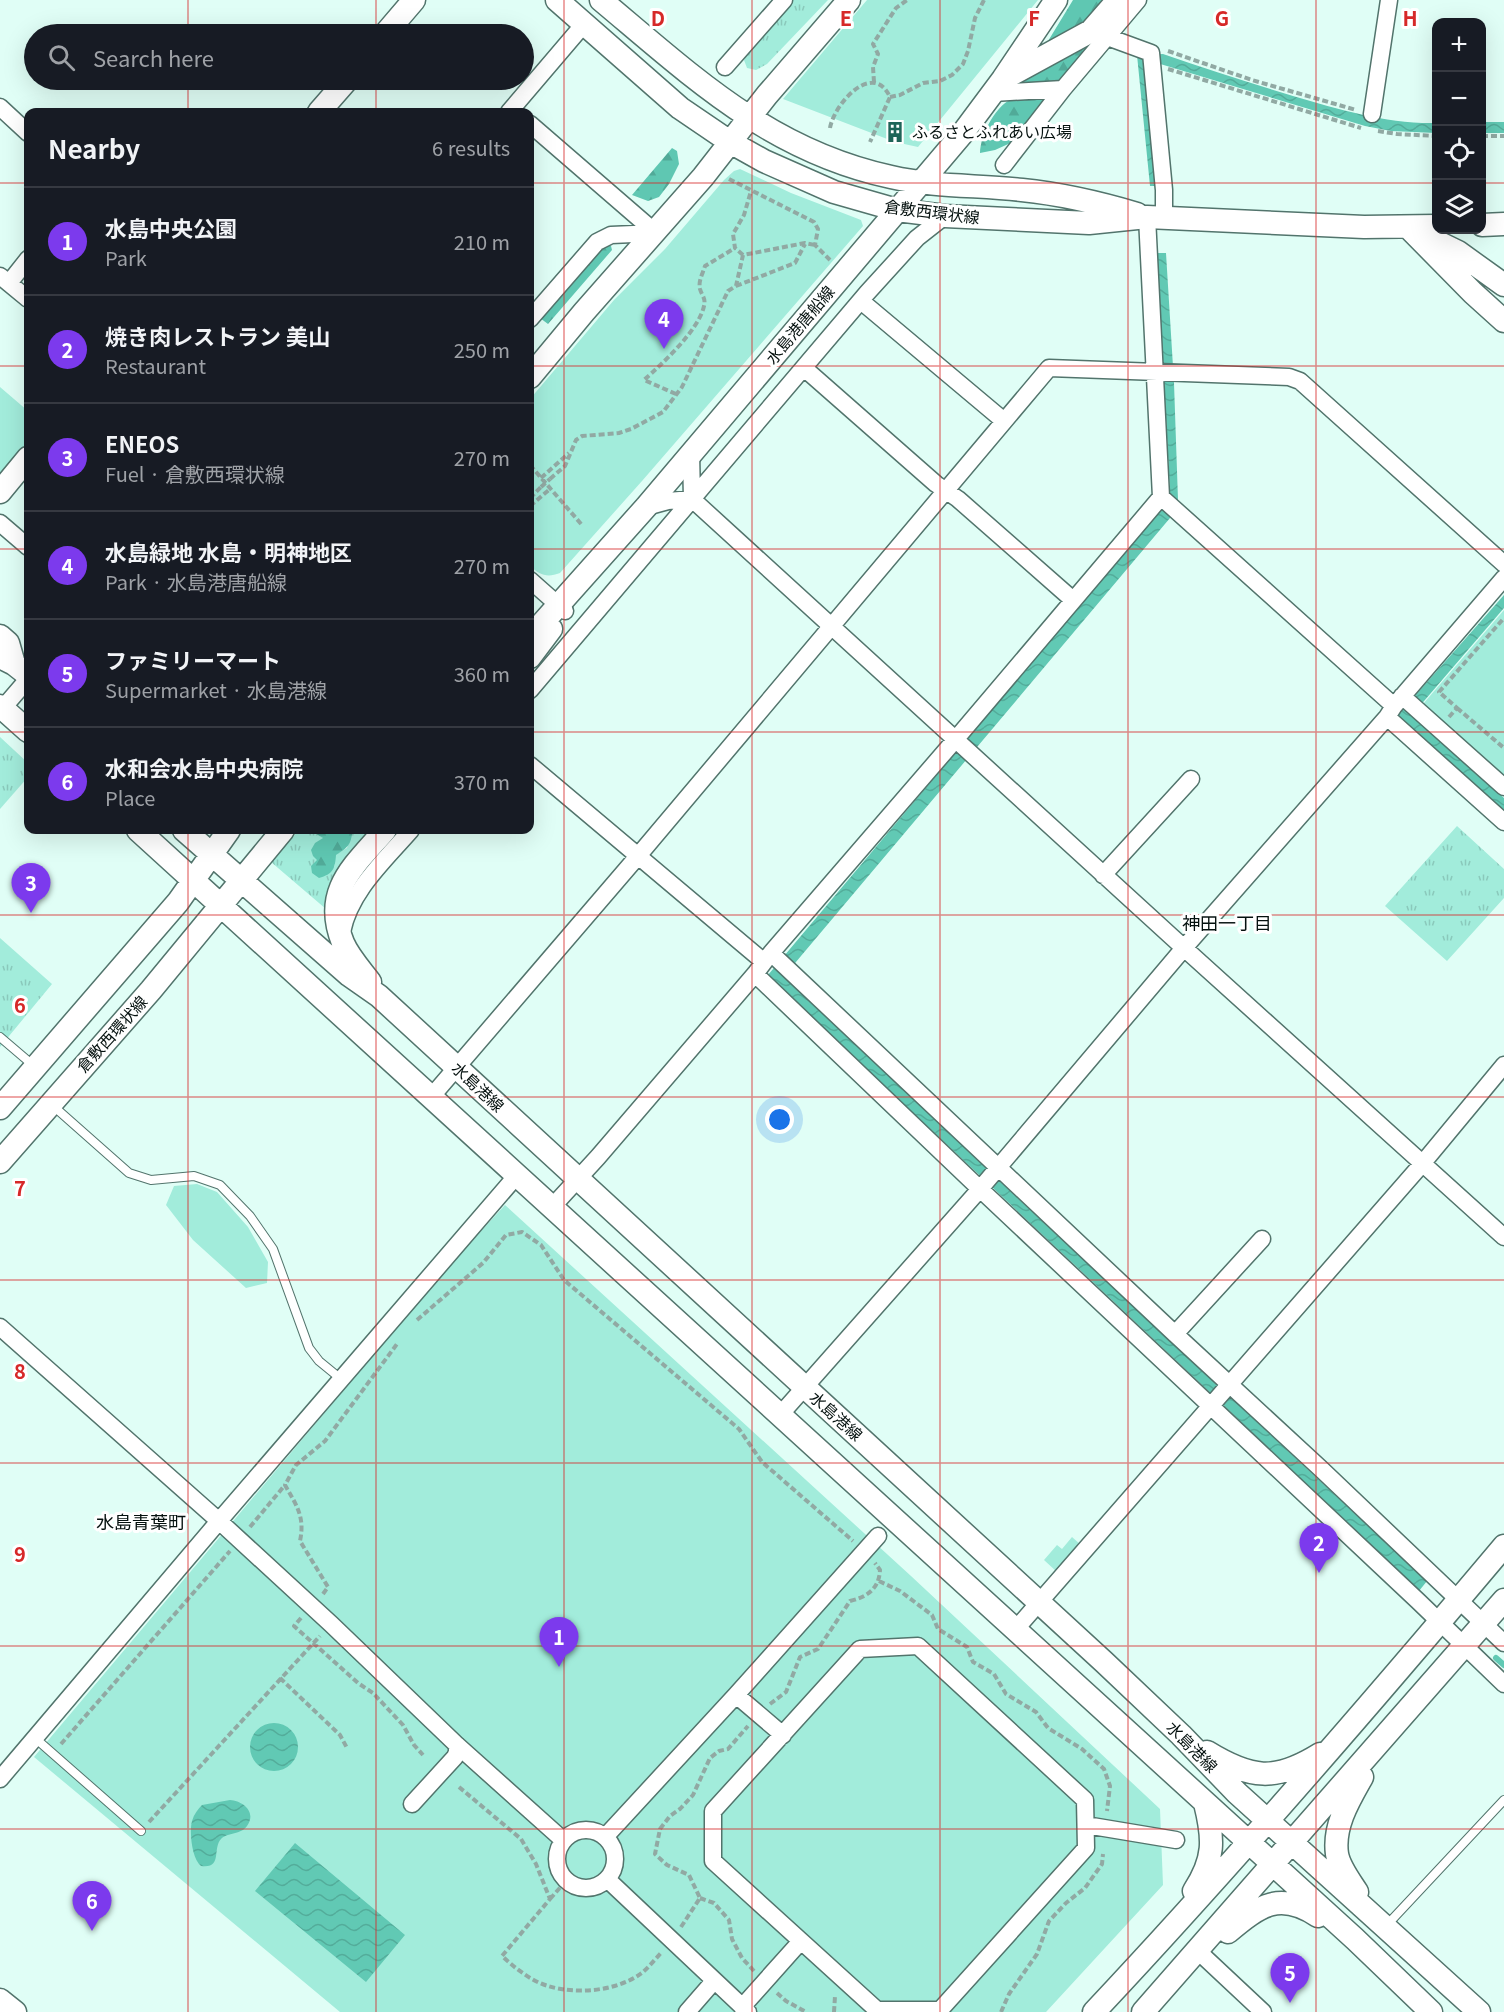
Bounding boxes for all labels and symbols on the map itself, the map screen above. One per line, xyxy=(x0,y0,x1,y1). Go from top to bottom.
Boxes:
text: D xyxy=(651,3,665,32)
text: E xyxy=(840,3,852,32)
text: F xyxy=(1028,3,1040,32)
text: G xyxy=(1215,3,1229,32)
text: H xyxy=(1402,3,1418,32)
place label: ふるさとふれあい広場 xyxy=(912,119,1072,143)
building icon: ふるさとふれあい広場 xyxy=(883,120,907,144)
street label: 倉敷西環状線 xyxy=(883,193,981,229)
street label: 水島港唐船線 xyxy=(759,280,839,369)
pin: 4 xyxy=(644,300,684,349)
pin: 3 xyxy=(12,864,51,913)
district label: 神田一丁目 xyxy=(1182,909,1272,935)
text: 6 xyxy=(14,990,26,1019)
street label: 倉敷西環状線 xyxy=(70,990,152,1077)
street label: 水島港線 xyxy=(447,1056,510,1117)
your location xyxy=(765,1105,794,1134)
text: 7 xyxy=(14,1173,26,1202)
text: 8 xyxy=(14,1356,26,1385)
street label: 水島港線 xyxy=(805,1385,868,1446)
district label: 水島青葉町 xyxy=(96,1508,186,1534)
pin: 2 xyxy=(1300,1524,1338,1573)
text: 9 xyxy=(14,1539,26,1568)
pin: 1 xyxy=(540,1618,578,1667)
street label: 水島港線 xyxy=(1162,1715,1224,1777)
pin: 6 xyxy=(72,1882,112,1931)
pin: 5 xyxy=(1270,1954,1310,2003)

